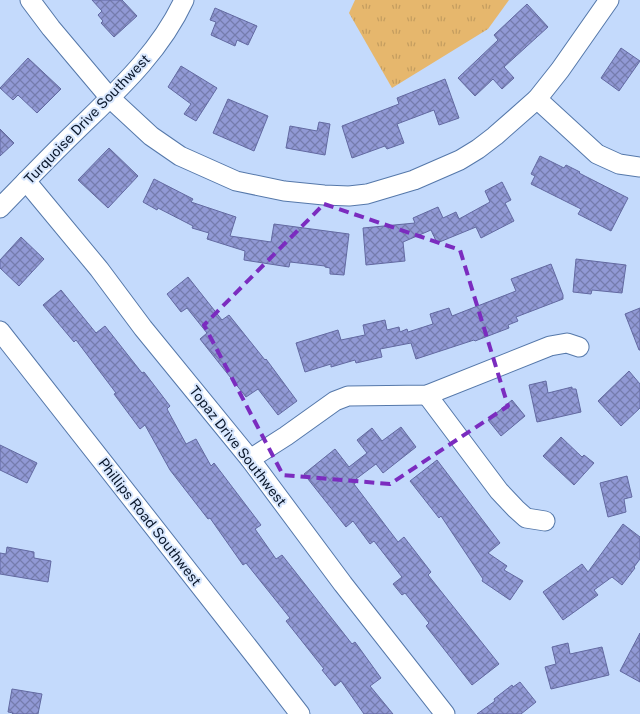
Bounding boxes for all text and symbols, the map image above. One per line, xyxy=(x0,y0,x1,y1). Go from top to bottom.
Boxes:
street label: Turquoise Drive Southwest xyxy=(21,51,153,187)
street label: Topaz Drive Southwest xyxy=(186,383,290,509)
street label: Phillips Road Southwest xyxy=(95,455,205,589)

